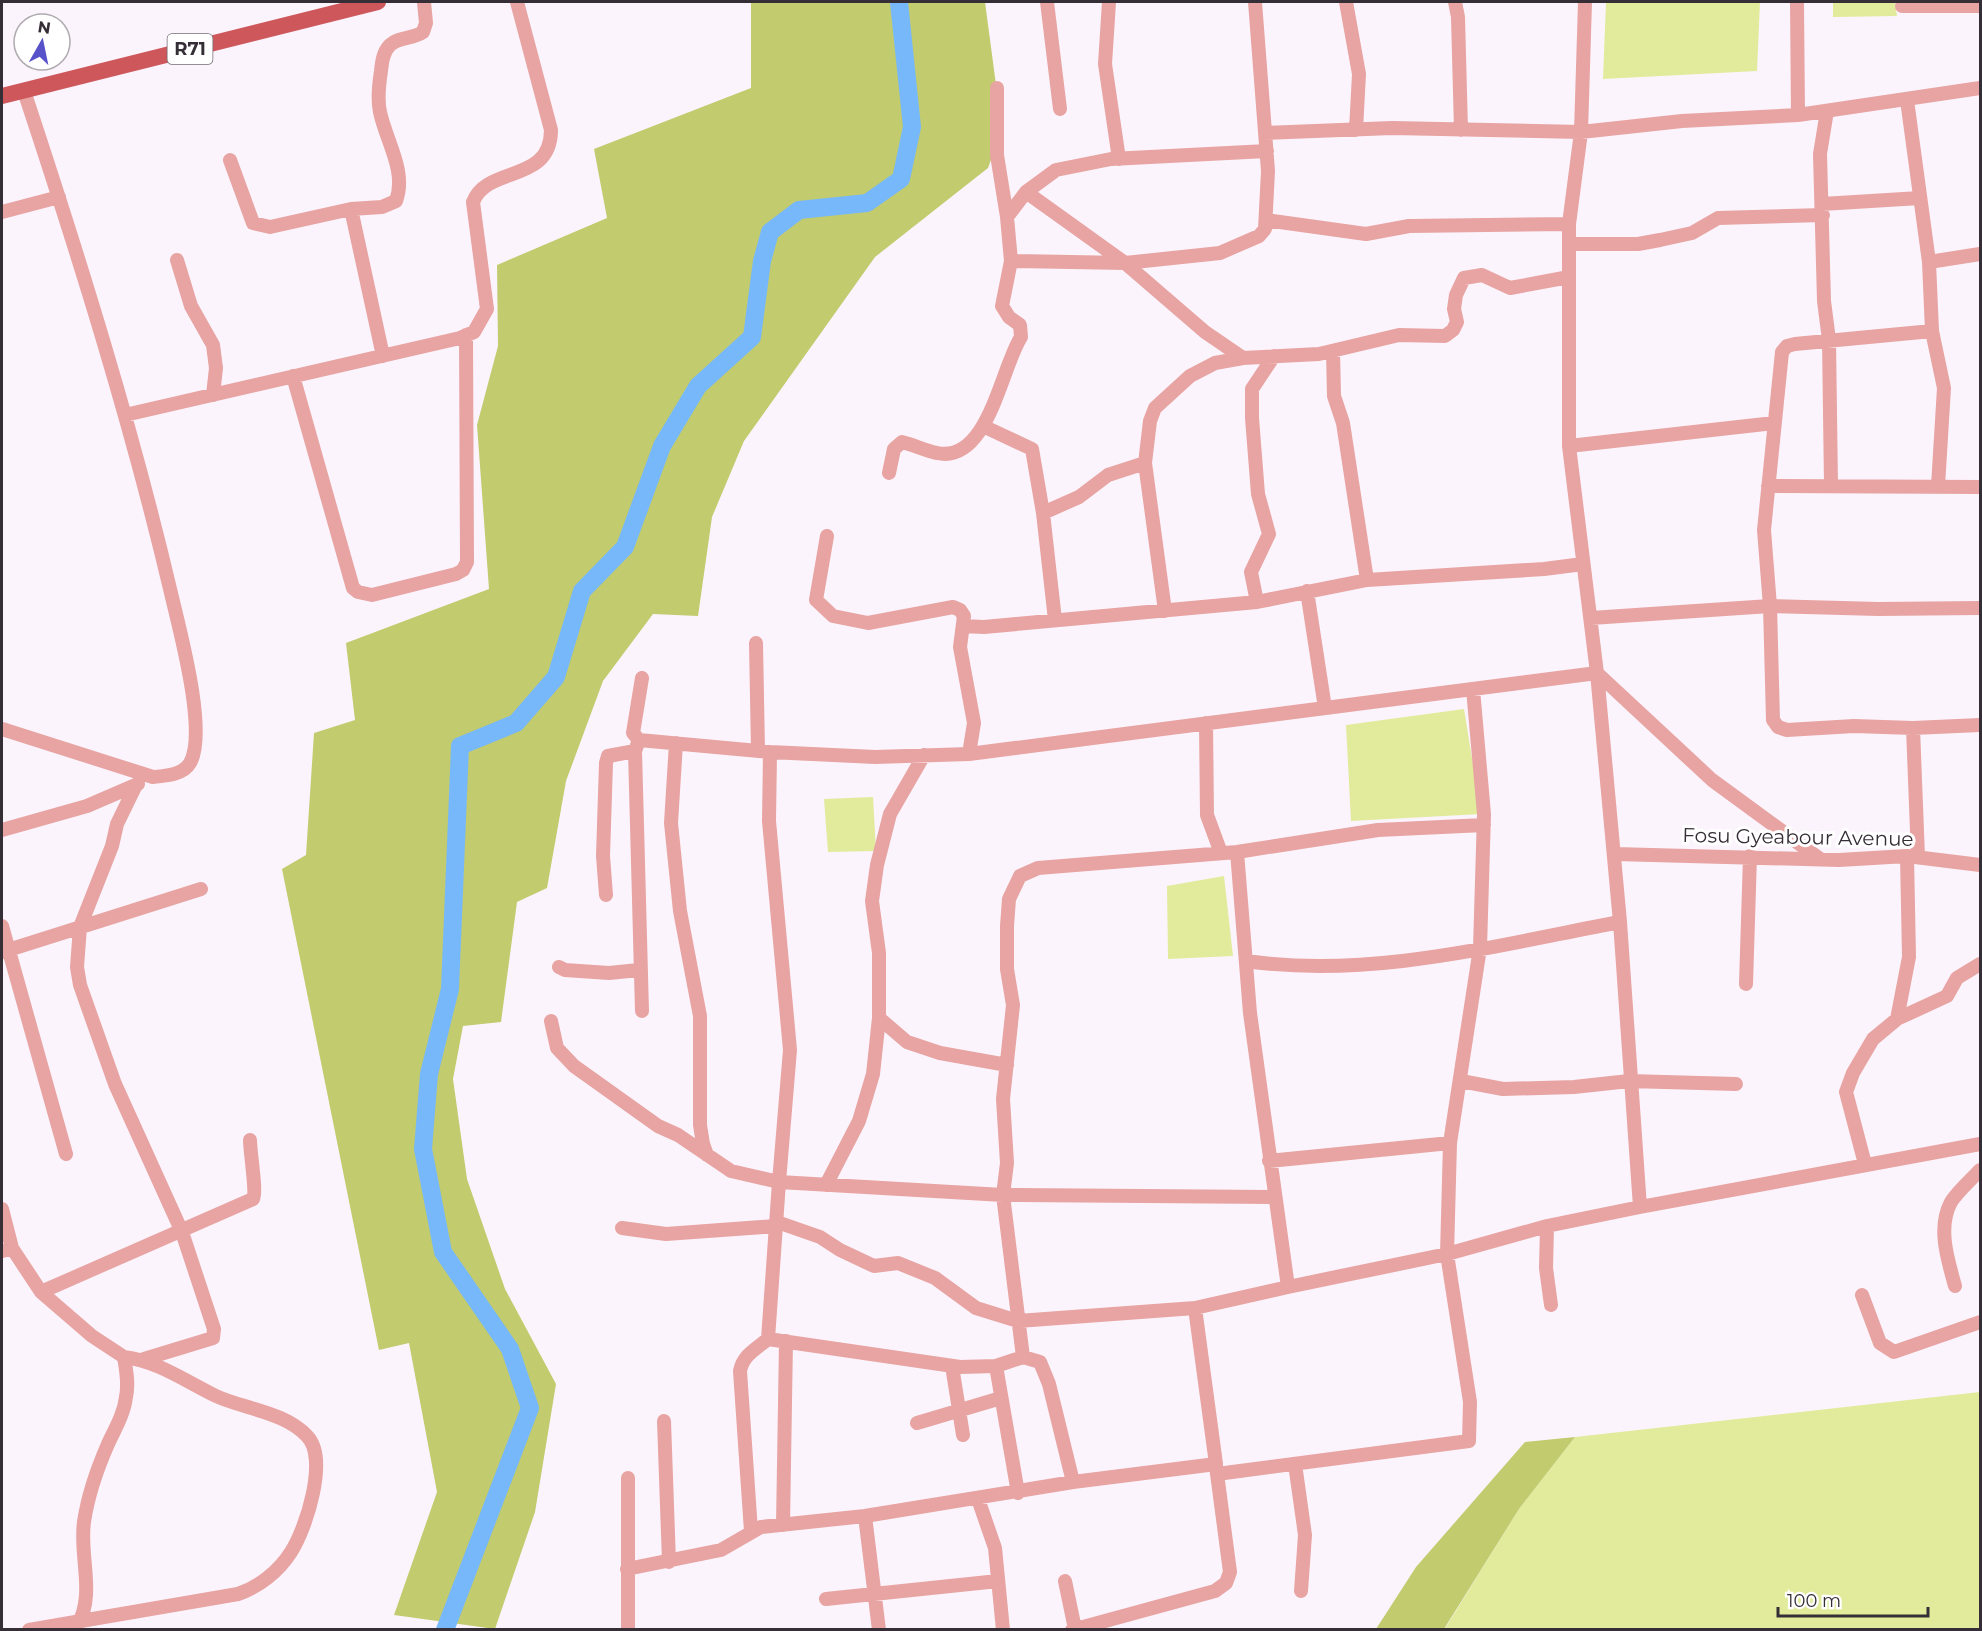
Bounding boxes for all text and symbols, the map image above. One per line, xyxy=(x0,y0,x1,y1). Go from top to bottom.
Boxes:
north arrow xyxy=(12,12,72,72)
text: N xyxy=(36,17,52,38)
road number: R71 xyxy=(168,34,213,64)
street label: Fosu Gyeabour Avenue xyxy=(1682,823,1914,851)
scale bar xyxy=(1778,1580,1928,1618)
text: 100 m xyxy=(1787,1590,1841,1612)

